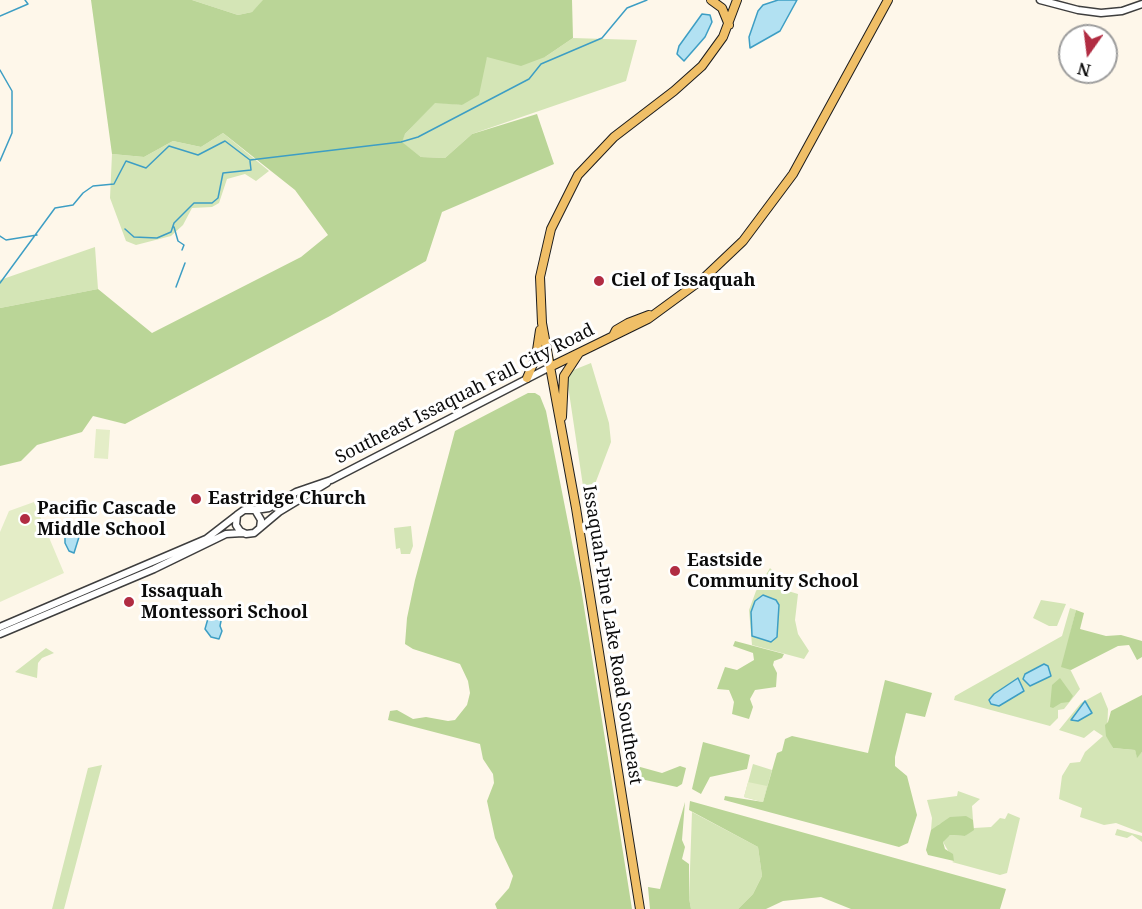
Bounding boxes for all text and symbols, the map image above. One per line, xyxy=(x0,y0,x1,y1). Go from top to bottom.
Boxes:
north arrow xyxy=(1058,24,1118,84)
text: N xyxy=(1075,57,1093,82)
place label: Ciel of Issaquah xyxy=(611,270,756,292)
marker: Ciel of Issaquah xyxy=(592,274,606,288)
street label: Southeast Issaquah Fall City Road xyxy=(332,319,598,469)
street label: Issaquah-Pine Lake Road Southeast xyxy=(578,484,646,786)
place label: Eastridge Church xyxy=(208,488,366,510)
marker: Eastridge Church xyxy=(189,492,203,506)
place label: Pacific Cascade Middle School xyxy=(37,498,176,540)
marker: Pacific Cascade Middle School xyxy=(18,512,32,526)
place label: Eastside Community School xyxy=(687,550,859,592)
marker: Eastside Community School xyxy=(668,564,682,578)
place label: Issaquah Montessori School xyxy=(141,581,308,624)
marker: Issaquah Montessori School xyxy=(122,595,136,609)

